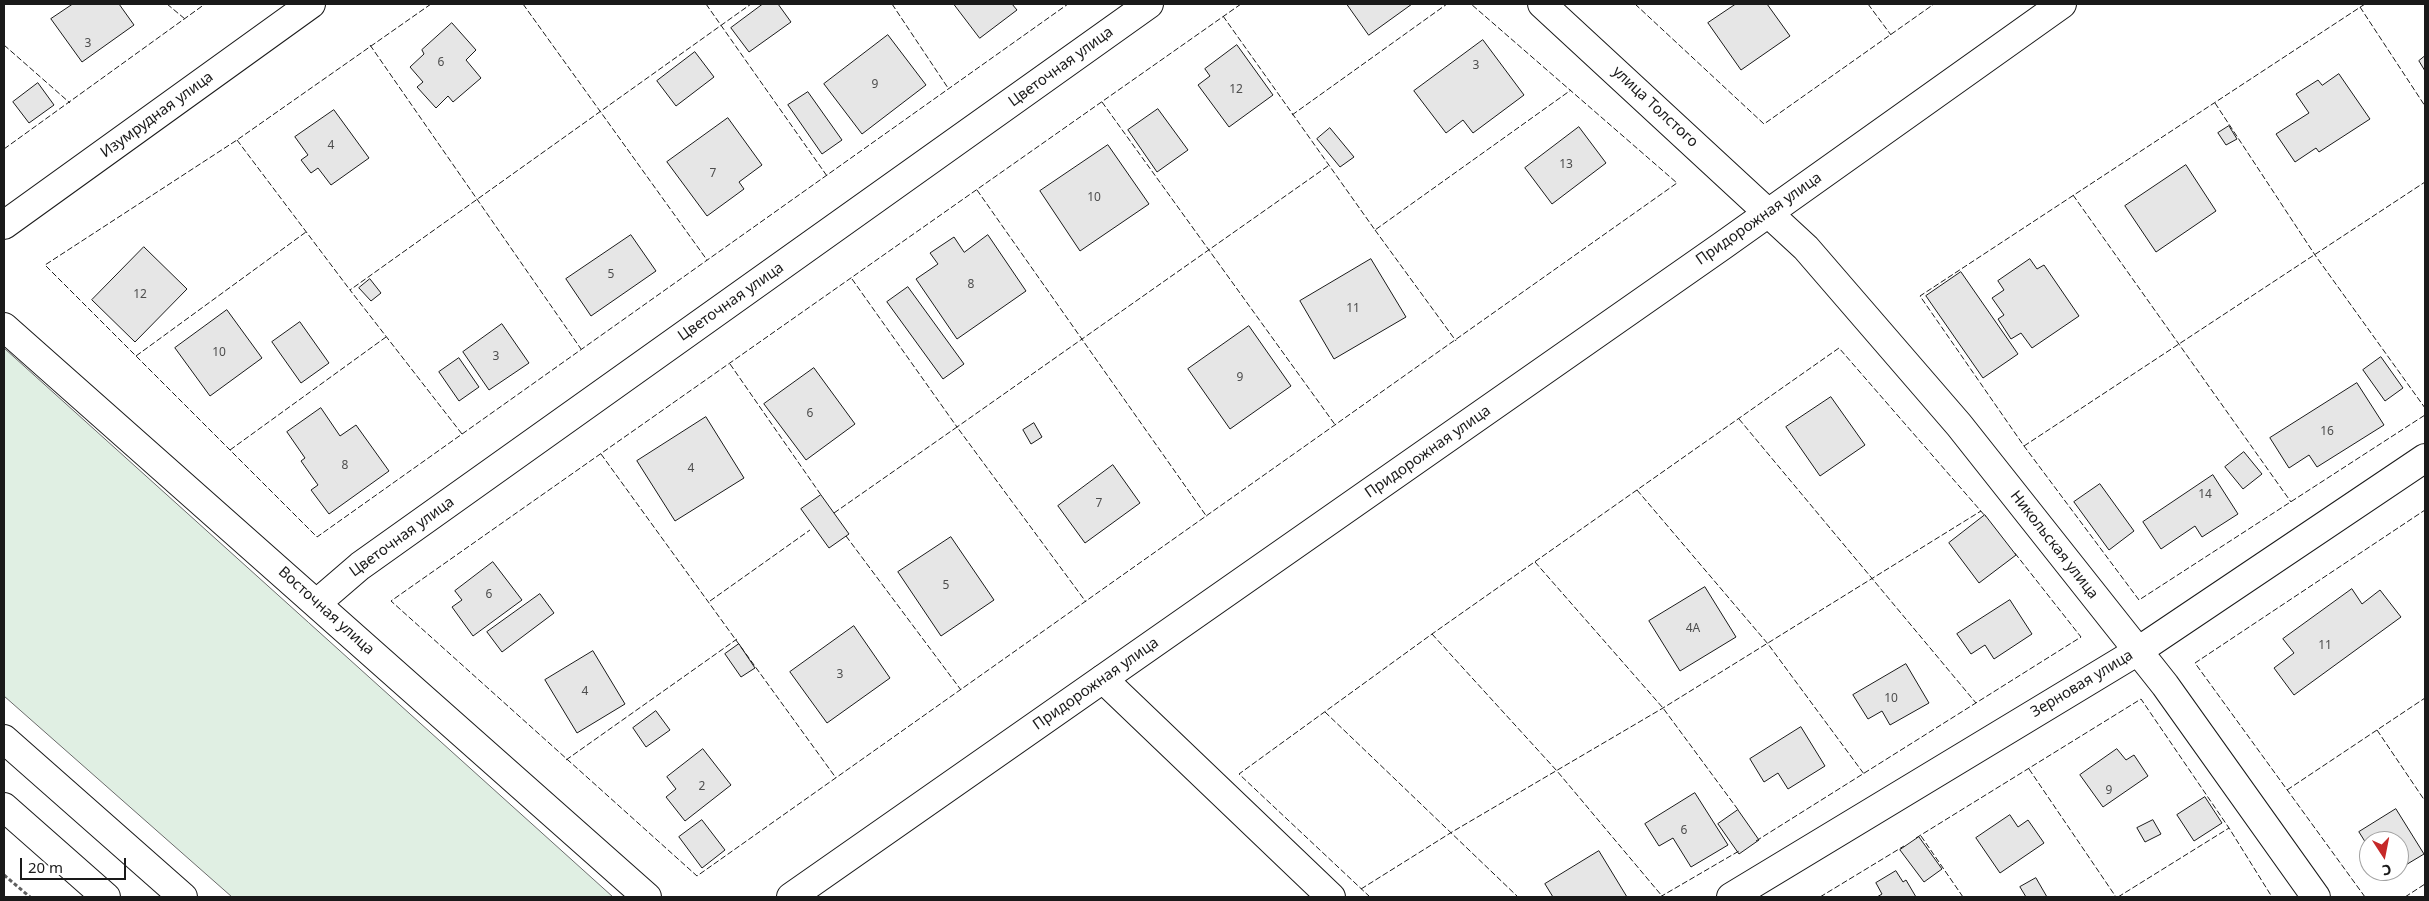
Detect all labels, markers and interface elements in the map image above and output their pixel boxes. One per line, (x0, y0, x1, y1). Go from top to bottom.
street label: Цветочная улица (1005, 23, 1117, 111)
house number: 3 (85, 37, 91, 51)
house number: 6 (438, 56, 444, 70)
house number: 3 (1473, 59, 1479, 73)
street label: улица Толстого (1609, 63, 1701, 151)
street label: Изумрудная улица (97, 68, 217, 162)
house number: 9 (872, 78, 878, 92)
house number: 12 (1229, 83, 1243, 97)
house number: 4 (328, 139, 334, 153)
house number: 13 (1559, 158, 1573, 172)
house number: 7 (710, 167, 716, 181)
street label: Придорожная улица (1693, 169, 1825, 269)
house number: 10 (1087, 191, 1101, 205)
street label: Цветочная улица (675, 259, 787, 345)
house number: 5 (608, 268, 614, 282)
house number: 8 (968, 278, 974, 292)
house number: 12 (133, 288, 147, 302)
house number: 11 (1346, 302, 1360, 316)
house number: 10 (212, 346, 226, 360)
house number: 3 (493, 350, 499, 364)
house number: 9 (1237, 371, 1243, 385)
street label: Придорожная улица (1362, 402, 1494, 502)
house number: 6 (807, 407, 813, 421)
house number: 16 (2320, 425, 2334, 439)
house number: 8 (342, 459, 348, 473)
house number: 4 (688, 462, 694, 476)
street label: Никольская улица (2006, 487, 2102, 603)
house number: 14 (2198, 488, 2212, 502)
street label: Цветочная улица (346, 493, 458, 581)
house number: 7 (1096, 497, 1102, 511)
street label: Восточная улица (274, 563, 378, 659)
house number: 5 (943, 579, 949, 593)
house number: 6 (486, 588, 492, 602)
house number: 4А (1686, 622, 1700, 636)
street label: Придорожная улица (1030, 634, 1162, 734)
house number: 11 (2318, 639, 2332, 653)
street label: Зерновая улица (2028, 646, 2136, 722)
house number: 3 (837, 668, 843, 682)
house number: 4 (582, 685, 588, 699)
house number: 10 (1884, 692, 1898, 706)
house number: 2 (699, 780, 705, 794)
house number: 9 (2106, 784, 2112, 798)
house number: 6 (1681, 824, 1687, 838)
north arrow (2359, 831, 2409, 881)
scale bar (22, 848, 129, 880)
text: 20 m (28, 857, 63, 877)
text: С (2381, 860, 2393, 880)

